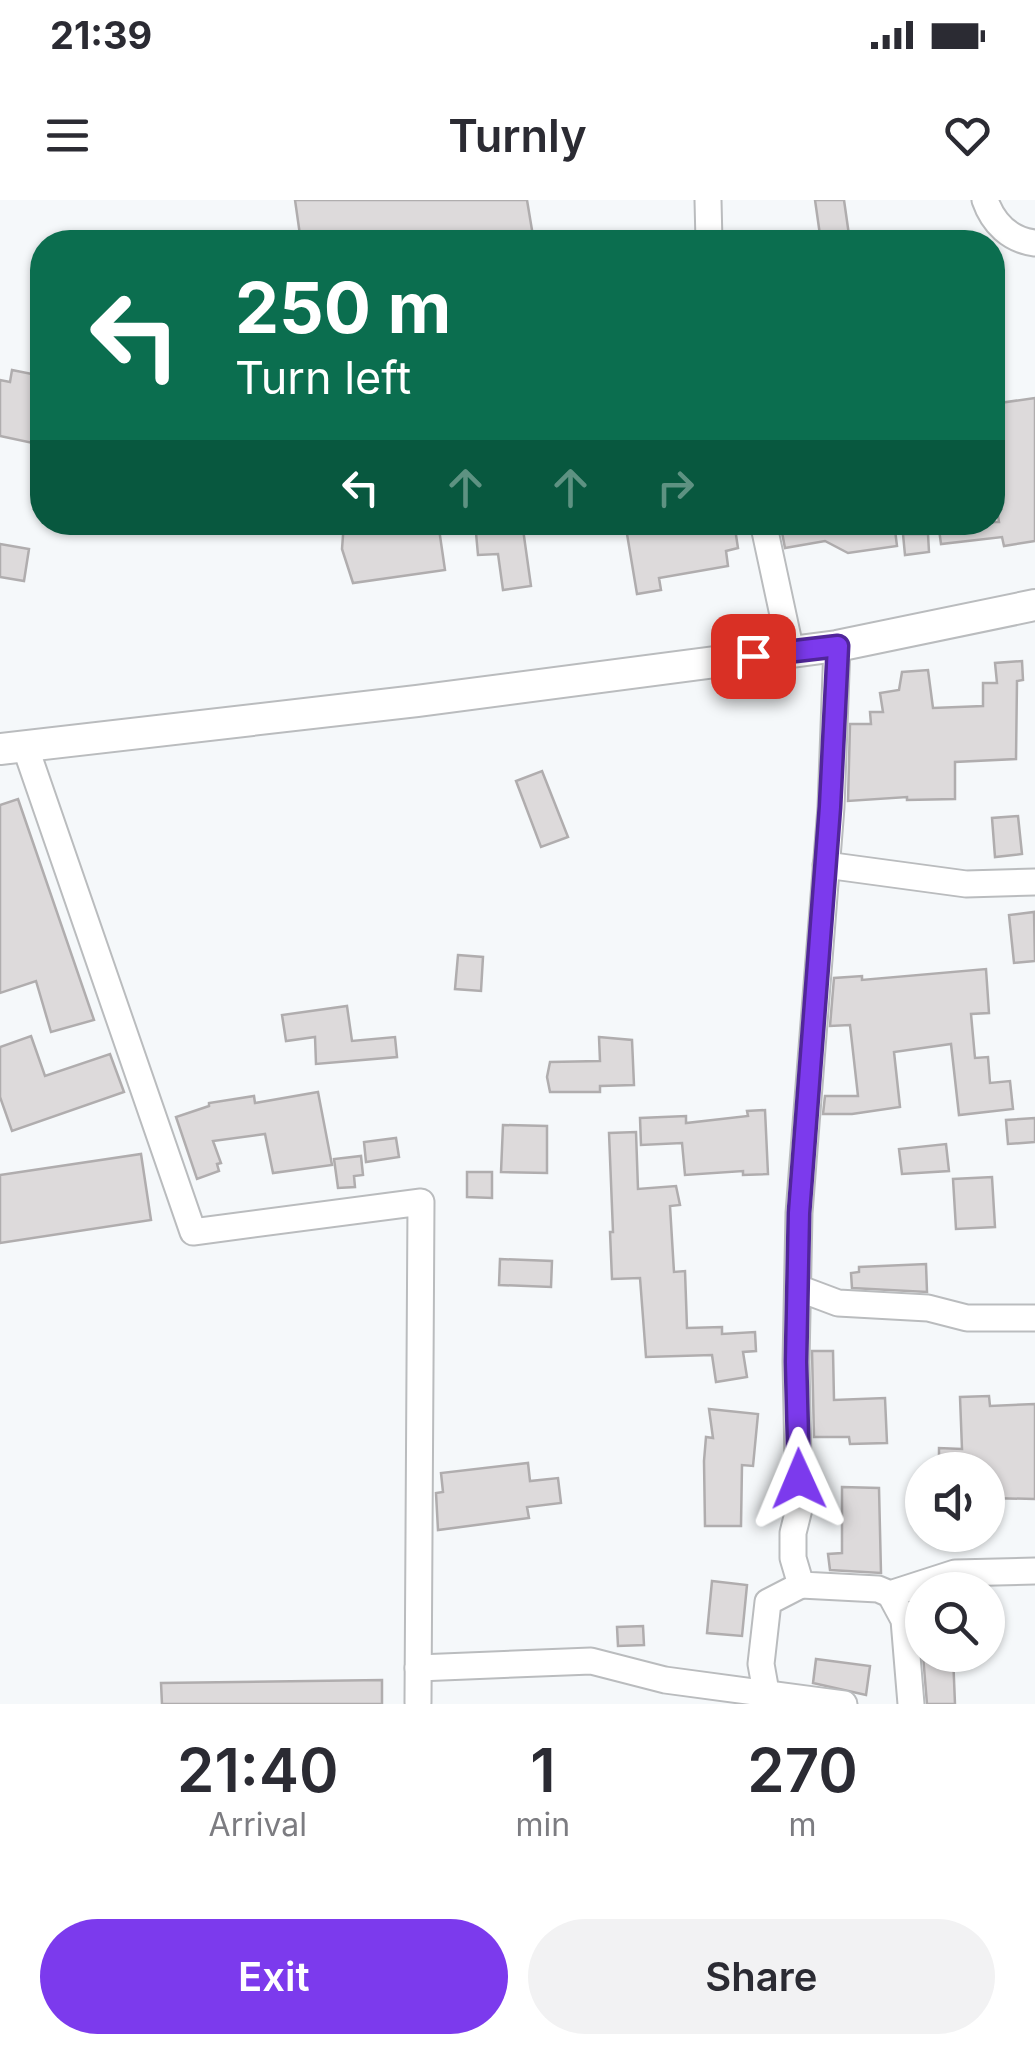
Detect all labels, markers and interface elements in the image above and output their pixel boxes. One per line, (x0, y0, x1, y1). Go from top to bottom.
text: 21:39 (50, 12, 152, 58)
icon: menu (40, 108, 95, 163)
text: Turnly (448, 108, 587, 163)
icon: heart (940, 108, 995, 163)
text: 250 m (235, 265, 452, 350)
icon: left (70, 270, 200, 400)
text: Turn left (235, 350, 411, 405)
icon: left (333, 460, 388, 515)
icon: ahead (438, 460, 493, 515)
icon: ahead (543, 460, 598, 515)
icon: right (648, 460, 703, 515)
pin (711, 614, 796, 699)
icon: arrive (726, 629, 781, 684)
position arrow (747, 1427, 851, 1531)
map controls (905, 1452, 1005, 1672)
button: sound (905, 1452, 1005, 1552)
button: search (905, 1572, 1005, 1672)
text: 21:40 (177, 1734, 339, 1806)
text: 1 (530, 1734, 556, 1806)
text: 270 (747, 1734, 858, 1806)
text: Arrival (209, 1805, 307, 1844)
text: min (516, 1805, 570, 1844)
text: m (789, 1805, 817, 1844)
button: Exit (40, 1919, 508, 2034)
button: Share (528, 1919, 995, 2034)

